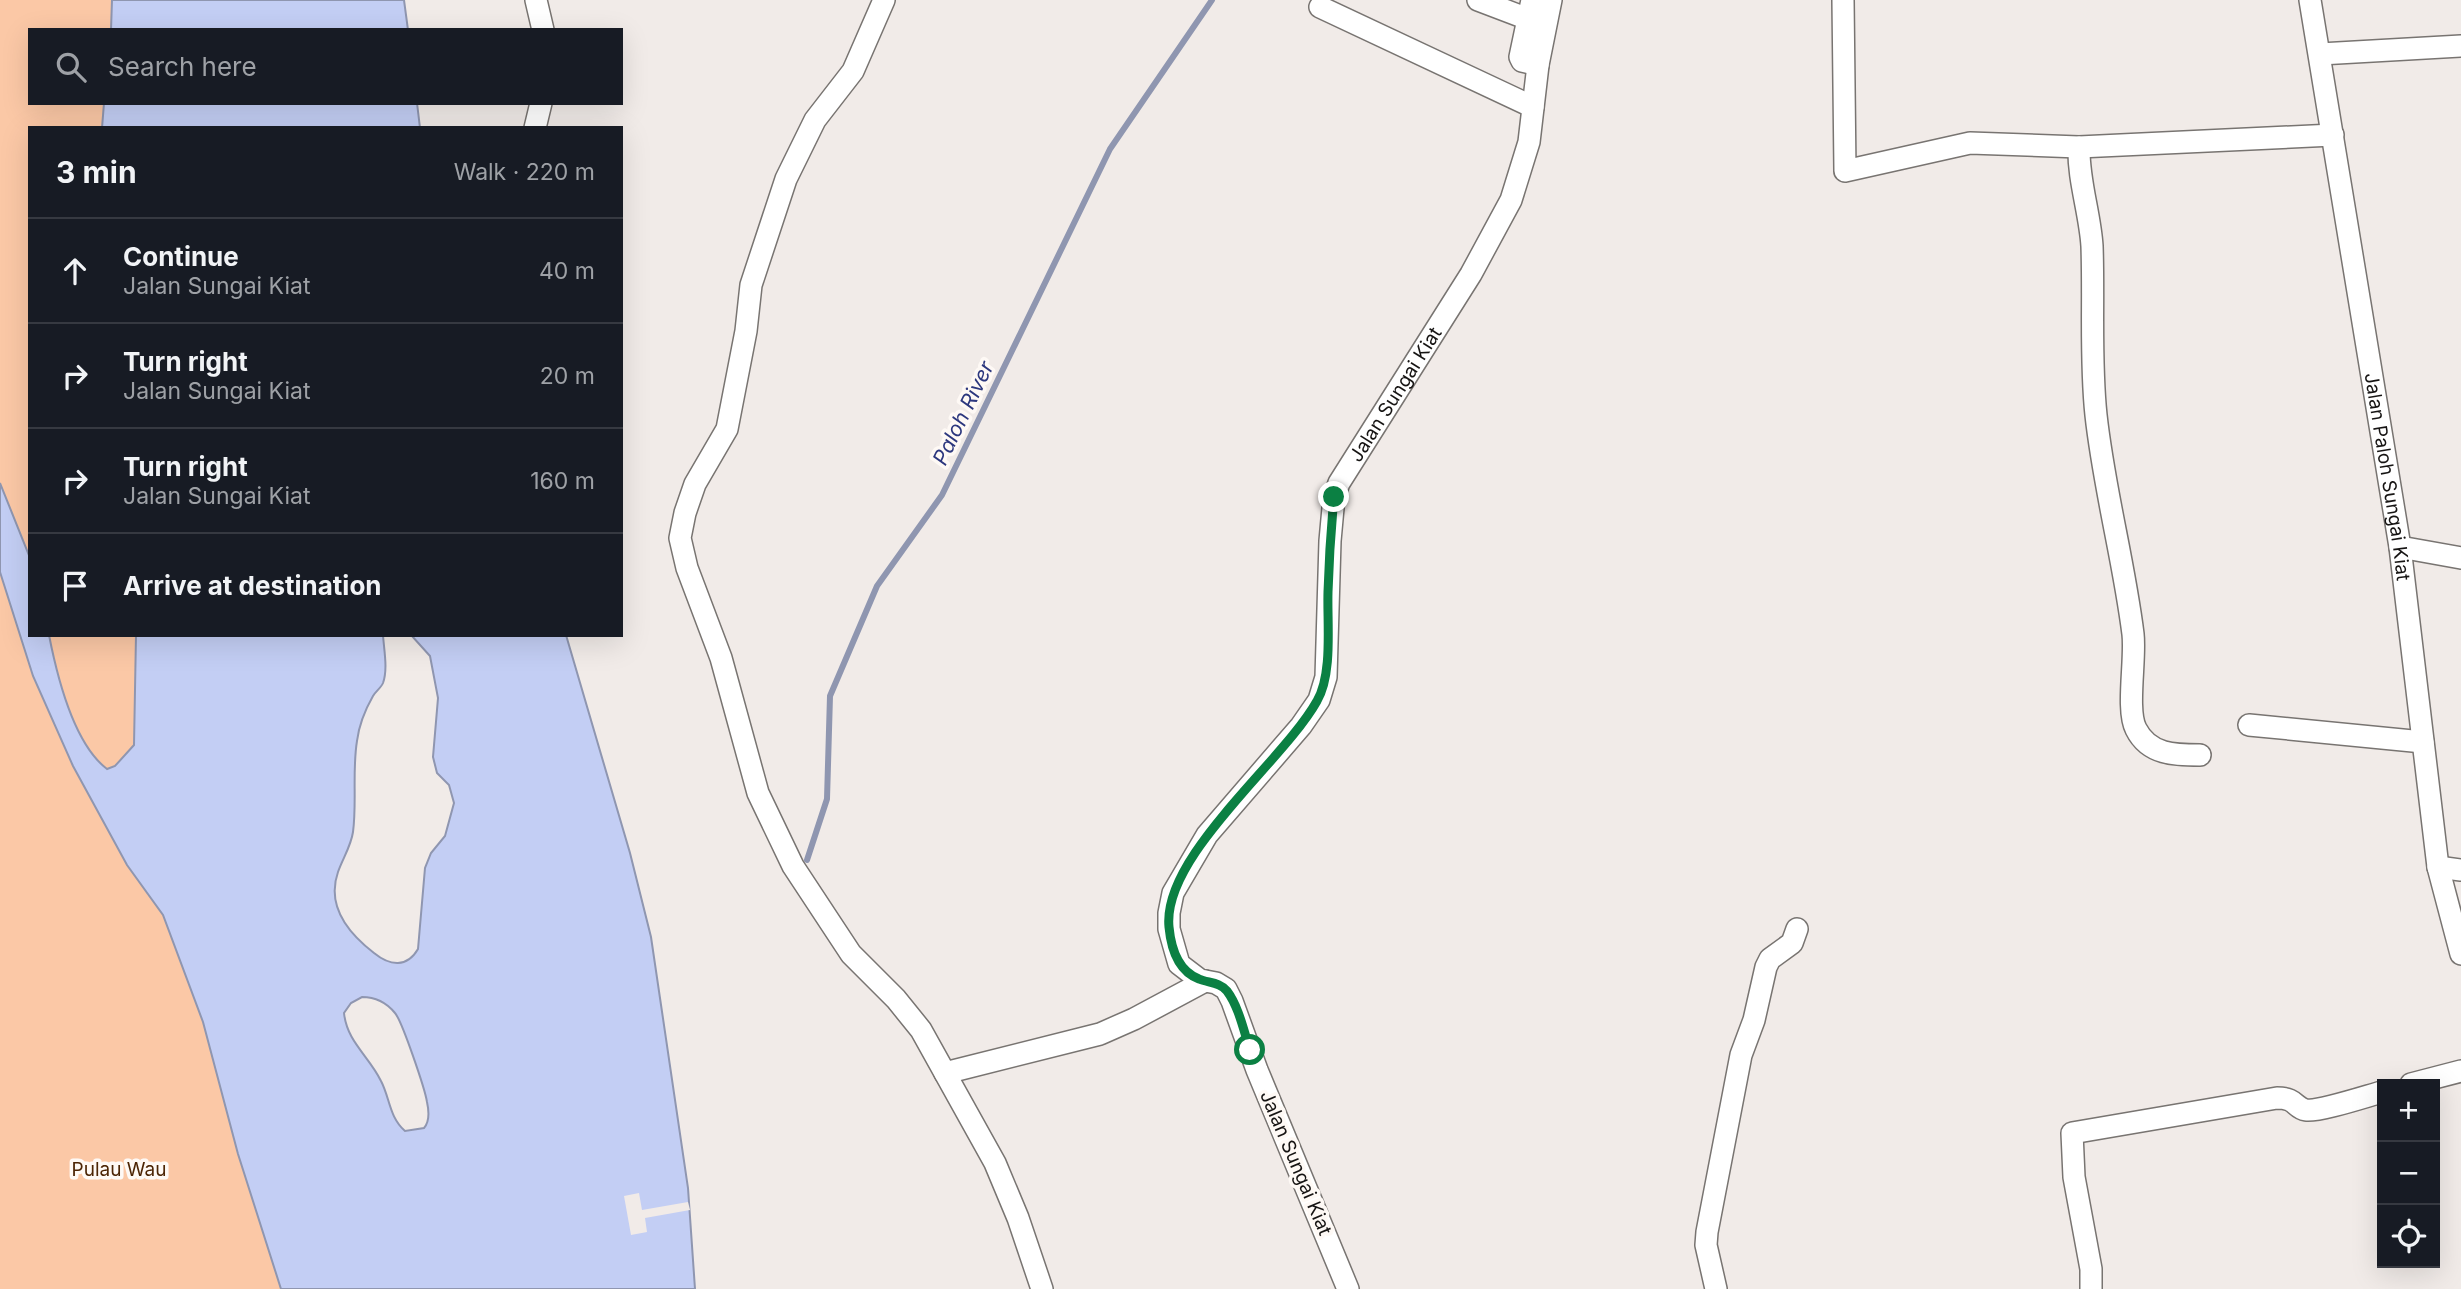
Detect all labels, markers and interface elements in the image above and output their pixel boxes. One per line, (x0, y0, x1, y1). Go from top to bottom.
search box (28, 28, 623, 105)
icon: search (52, 48, 90, 86)
text: Search here (108, 51, 257, 82)
text: 3 min (56, 154, 137, 190)
text: Walk · 220 m (454, 158, 595, 186)
text: Continue (123, 241, 239, 272)
icon: ahead (56, 252, 94, 290)
text: 40 m (539, 257, 595, 285)
text: Jalan Sungai Kiat (123, 272, 310, 300)
street label: Jalan Sungai Kiat (1344, 323, 1446, 466)
text: Turn right (123, 346, 248, 377)
water label: Paloh River (927, 356, 999, 469)
icon: right (56, 357, 94, 395)
text: 20 m (540, 362, 595, 390)
street label: Jalan Paloh Sungai Kiat (2360, 371, 2415, 582)
text: Jalan Sungai Kiat (123, 377, 310, 405)
text: Turn right (123, 451, 248, 482)
icon: right (56, 462, 94, 500)
text: 160 m (530, 467, 595, 495)
route end (1318, 481, 1349, 512)
text: Jalan Sungai Kiat (123, 482, 310, 510)
icon: arrive (56, 567, 94, 605)
text: Arrive at destination (123, 570, 382, 601)
route start (1234, 1034, 1265, 1065)
map controls (2377, 1079, 2440, 1268)
button: + (2377, 1079, 2440, 1142)
street label: Jalan Sungai Kiat (1255, 1087, 1337, 1239)
button: − (2377, 1142, 2440, 1205)
park label: Pulau Wau (72, 1158, 166, 1181)
button: locate (2377, 1205, 2440, 1268)

